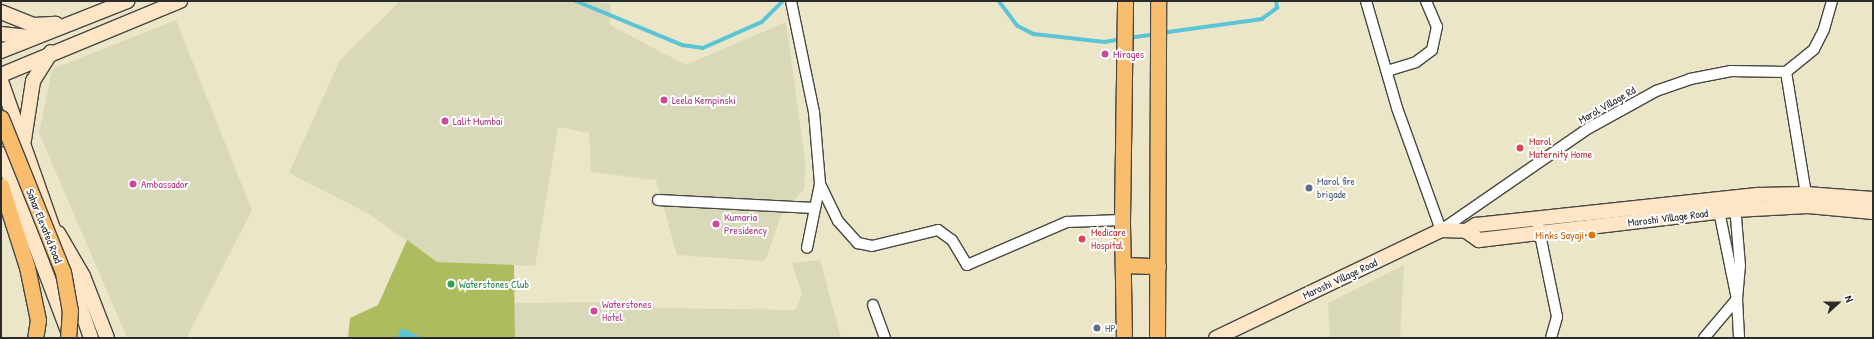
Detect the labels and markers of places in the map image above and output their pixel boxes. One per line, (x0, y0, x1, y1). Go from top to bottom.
place label: Mirages (1113, 47, 1144, 61)
marker: Mirages (1100, 49, 1110, 59)
place label: Leela Kempinski (672, 93, 736, 107)
marker: Leela Kempinski (659, 95, 669, 105)
place label: Lalit Mumbai (453, 114, 503, 128)
marker: Lalit Mumbai (440, 116, 450, 126)
place label: Marol Maternity Home (1529, 135, 1592, 161)
marker: Marol Maternity Home (1514, 142, 1526, 154)
place label: Marol fire brigade (1317, 175, 1355, 201)
place label: Ambassador (141, 177, 188, 191)
marker: Ambassador (128, 179, 138, 189)
marker: Marol fire brigade (1304, 183, 1314, 193)
place label: Kumaria Presidency (724, 211, 767, 237)
marker: Kumaria Presidency (711, 219, 721, 229)
place label: Medicare Hospital (1091, 226, 1126, 252)
place label: Minks Sayaji (1535, 228, 1584, 242)
marker: Minks Sayaji (1587, 230, 1597, 240)
marker: Medicare Hospital (1076, 233, 1088, 245)
place label: Waterstones Club (459, 277, 529, 291)
marker: Waterstones Club (446, 279, 456, 289)
place label: Waterstones Hotel (602, 298, 652, 324)
marker: Waterstones Hotel (589, 306, 599, 316)
place label: HP (1105, 321, 1115, 335)
marker: HP (1092, 323, 1102, 333)

